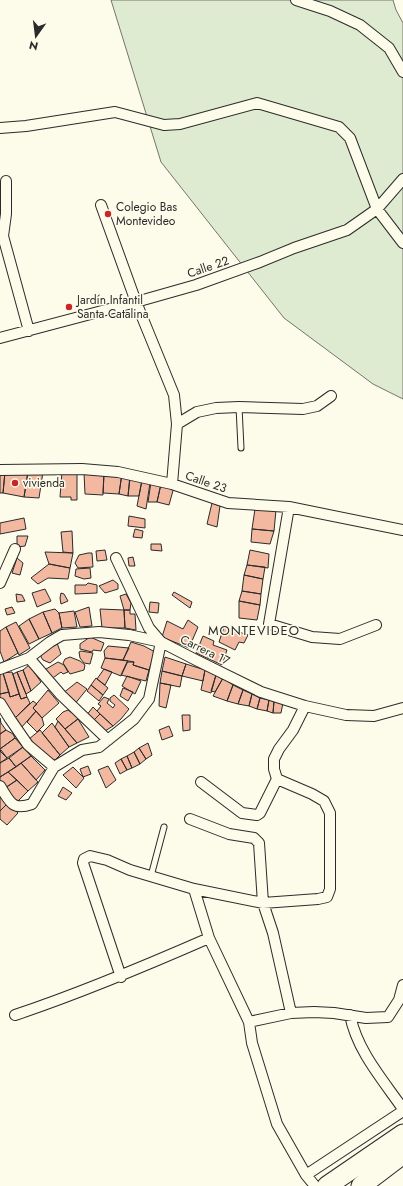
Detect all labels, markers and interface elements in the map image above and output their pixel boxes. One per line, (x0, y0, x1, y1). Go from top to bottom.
north arrow (16, 16, 56, 56)
text: N (27, 37, 40, 55)
place label: Colegio Bas Montevideo (116, 198, 177, 230)
marker: Colegio Bas Montevideo (103, 209, 113, 219)
street label: Calle 22 (185, 251, 231, 283)
place label: Jardín Infantil Santa Catalina (75, 291, 149, 323)
marker: Jardín Infantil Santa Catalina (64, 302, 74, 312)
street label: Calle 23 (183, 467, 230, 498)
place label: vivienda (23, 474, 65, 492)
marker: vivienda (10, 478, 20, 488)
district label: MONTEVIDEO (208, 621, 300, 640)
street label: Carrera 17 (177, 630, 234, 670)

